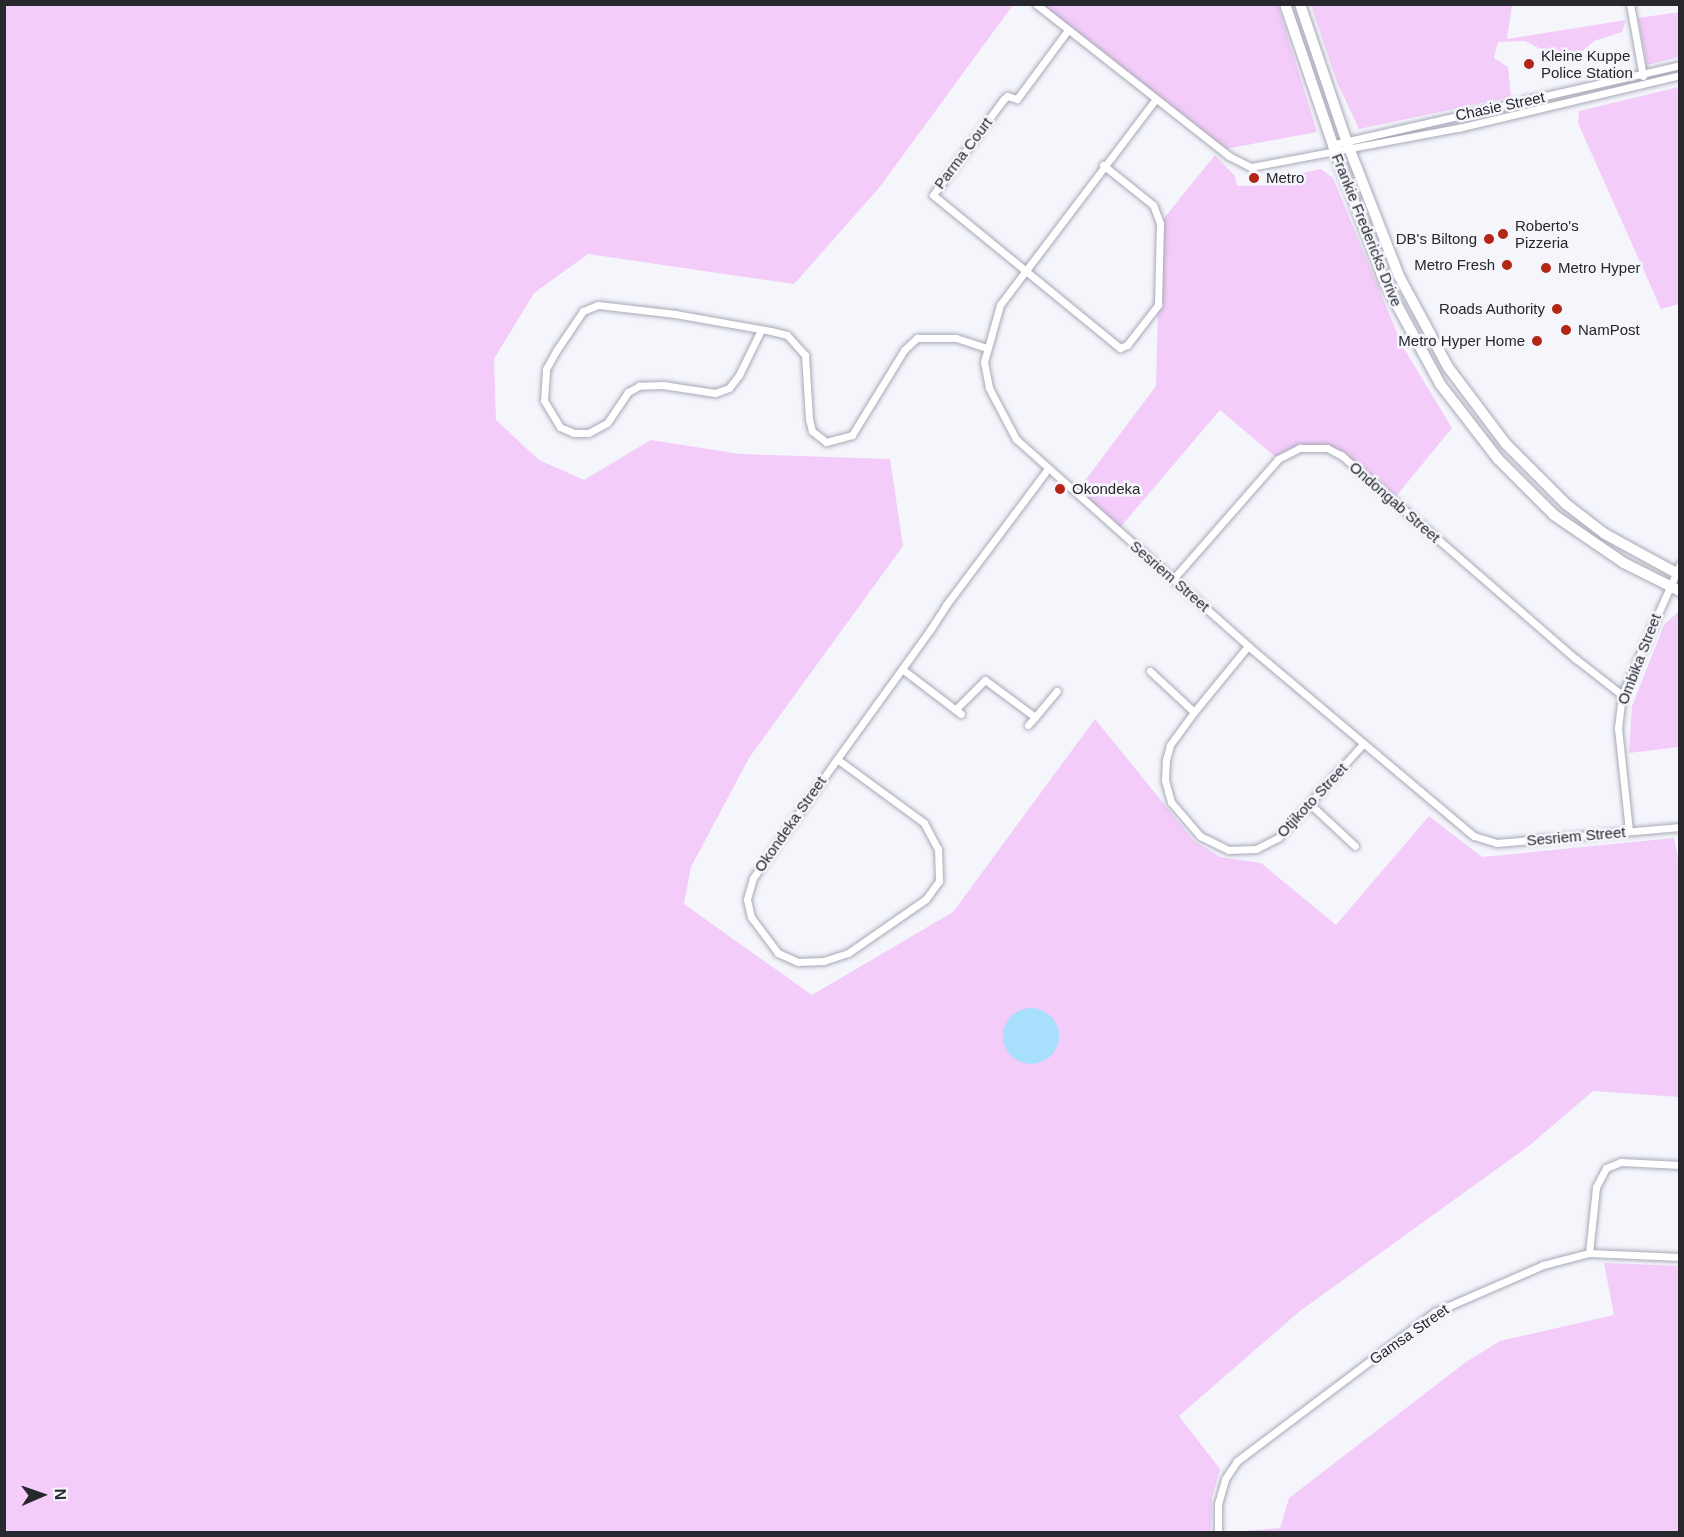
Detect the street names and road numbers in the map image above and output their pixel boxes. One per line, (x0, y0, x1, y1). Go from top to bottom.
street label: Chasie Street (1454, 88, 1546, 124)
street label: Parma Court (930, 114, 996, 192)
street label: Frankie Fredericks Drive (1328, 151, 1406, 309)
street label: Ondongab Street (1346, 458, 1444, 546)
street label: Sesriem Street (1127, 537, 1213, 615)
street label: Ombika Street (1613, 611, 1665, 707)
street label: Otjikoto Street (1273, 759, 1351, 841)
street label: Okondeka Street (750, 773, 830, 875)
street label: Sesriem Street (1526, 823, 1626, 849)
street label: Gamsa Street (1366, 1300, 1452, 1368)

